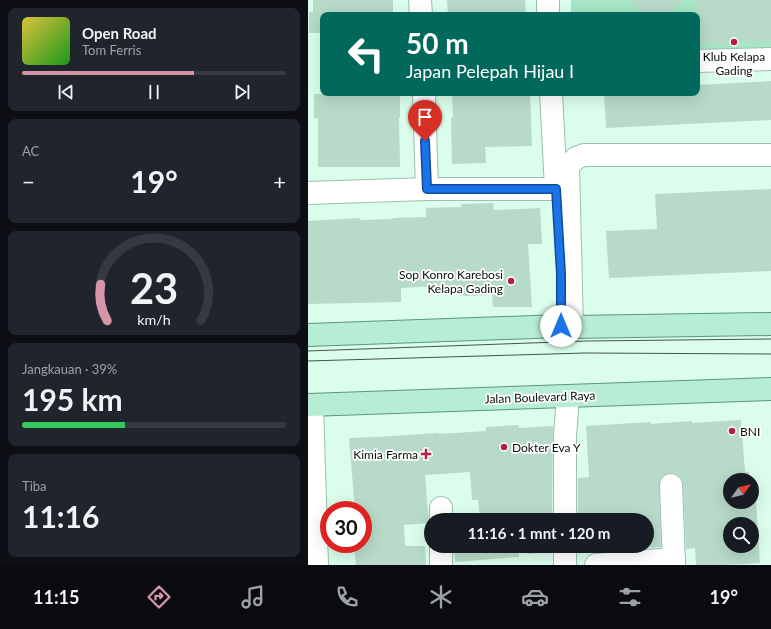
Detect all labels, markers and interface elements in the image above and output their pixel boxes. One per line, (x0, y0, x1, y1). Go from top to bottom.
text: Open Road (82, 24, 157, 42)
text: 50 m (406, 26, 469, 60)
icon: left (340, 28, 392, 80)
marker: Klub Kelapa Gading (729, 37, 739, 47)
text: Tom Ferris (82, 42, 141, 58)
place label: Klub Kelapa Gading (703, 49, 765, 78)
text: Japan Pelepah Hijau I (406, 60, 574, 82)
icon: previous (55, 81, 77, 103)
icon: pause (143, 81, 165, 103)
icon: next (231, 81, 253, 103)
pin (408, 100, 442, 141)
icon: arrive (414, 106, 436, 128)
text: AC (22, 143, 39, 159)
text: 19° (130, 163, 178, 199)
text: − (22, 168, 35, 195)
text: + (273, 168, 286, 195)
text: 23 (130, 262, 178, 312)
place label: Sop Konro Karebosi Kelapa Gading (399, 267, 503, 296)
marker: Sop Konro Karebosi Kelapa Gading (506, 276, 516, 286)
position arrow (540, 305, 582, 347)
text: km/h (137, 310, 171, 327)
text: Jangkauan · 39% (22, 361, 117, 377)
text: 195 km (22, 381, 123, 417)
street label: Jalan Boulevard Raya (484, 388, 596, 406)
place label: BNI (740, 424, 760, 439)
marker: BNI (727, 426, 737, 436)
place label: Dokter Eva Y (512, 440, 581, 455)
marker: Dokter Eva Y (499, 442, 509, 452)
place label: Kimia Farma (353, 447, 418, 462)
marker: Kimia Farma (421, 449, 431, 459)
north arrow (723, 473, 759, 509)
map controls (723, 473, 759, 553)
text: Tiba (22, 478, 47, 494)
text: 11:16 (22, 498, 99, 534)
speed limit sign: 30 (320, 501, 372, 553)
button: search (723, 517, 759, 553)
text: 11:16 · 1 mnt · 120 m (468, 524, 610, 542)
icon: directions (145, 583, 173, 611)
icon: music (239, 583, 267, 611)
icon: phone (333, 583, 361, 611)
icon: climate (427, 583, 455, 611)
icon: car (521, 583, 549, 611)
icon: filters (616, 583, 644, 611)
text: 11:15 (33, 586, 79, 608)
text: 19° (710, 586, 738, 608)

